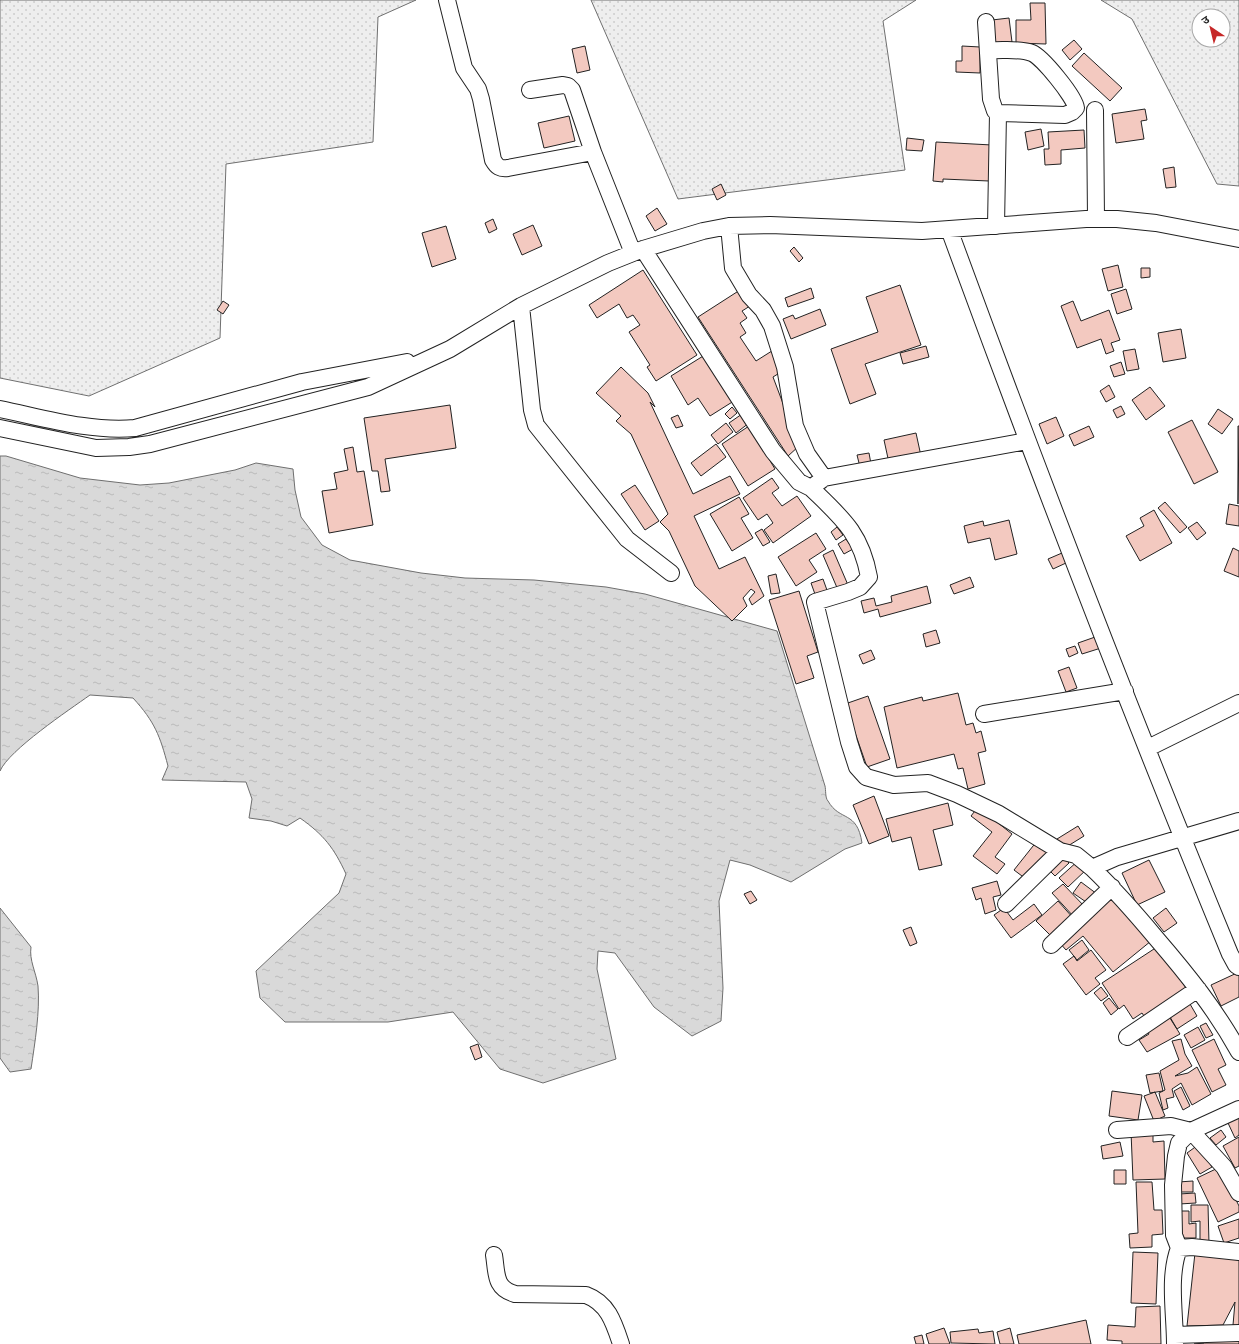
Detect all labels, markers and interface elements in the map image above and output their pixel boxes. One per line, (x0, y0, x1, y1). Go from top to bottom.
north arrow (1191, 8, 1231, 48)
text: उ (1199, 12, 1212, 27)

